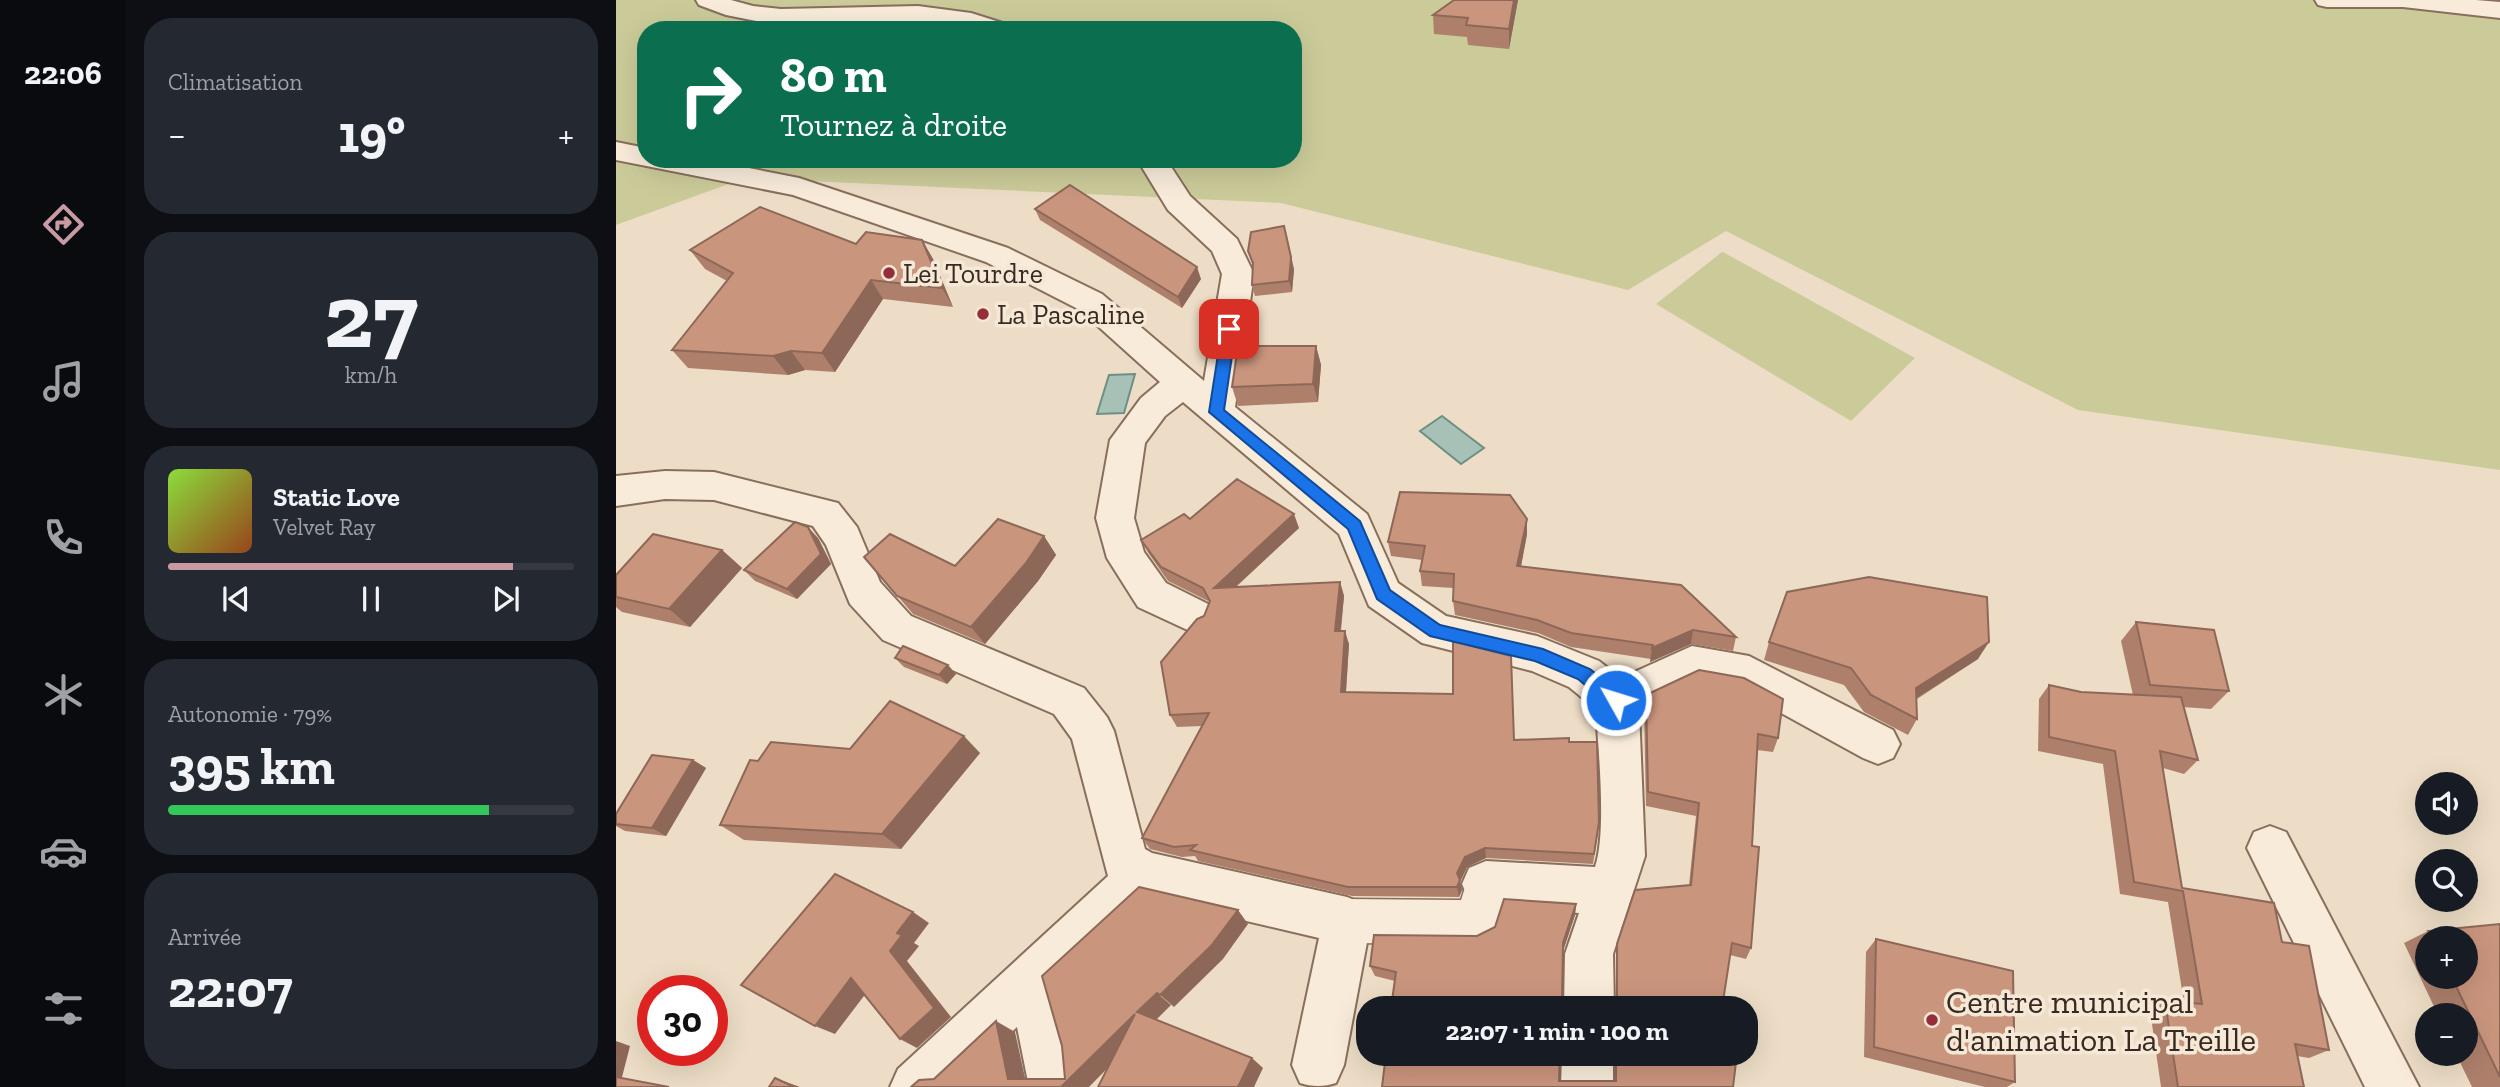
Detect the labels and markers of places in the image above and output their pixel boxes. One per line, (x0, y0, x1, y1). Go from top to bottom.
place label: Lei Tourdre (903, 257, 1043, 290)
marker: Lei Tourdre (881, 265, 897, 281)
place label: La Pascaline (997, 298, 1145, 331)
pin (1199, 299, 1259, 359)
marker: La Pascaline (975, 306, 991, 322)
place label: Centre municipal d'animation La Treille (1946, 982, 2256, 1059)
marker: Centre municipal d'animation La Treille (1924, 1012, 1940, 1028)

